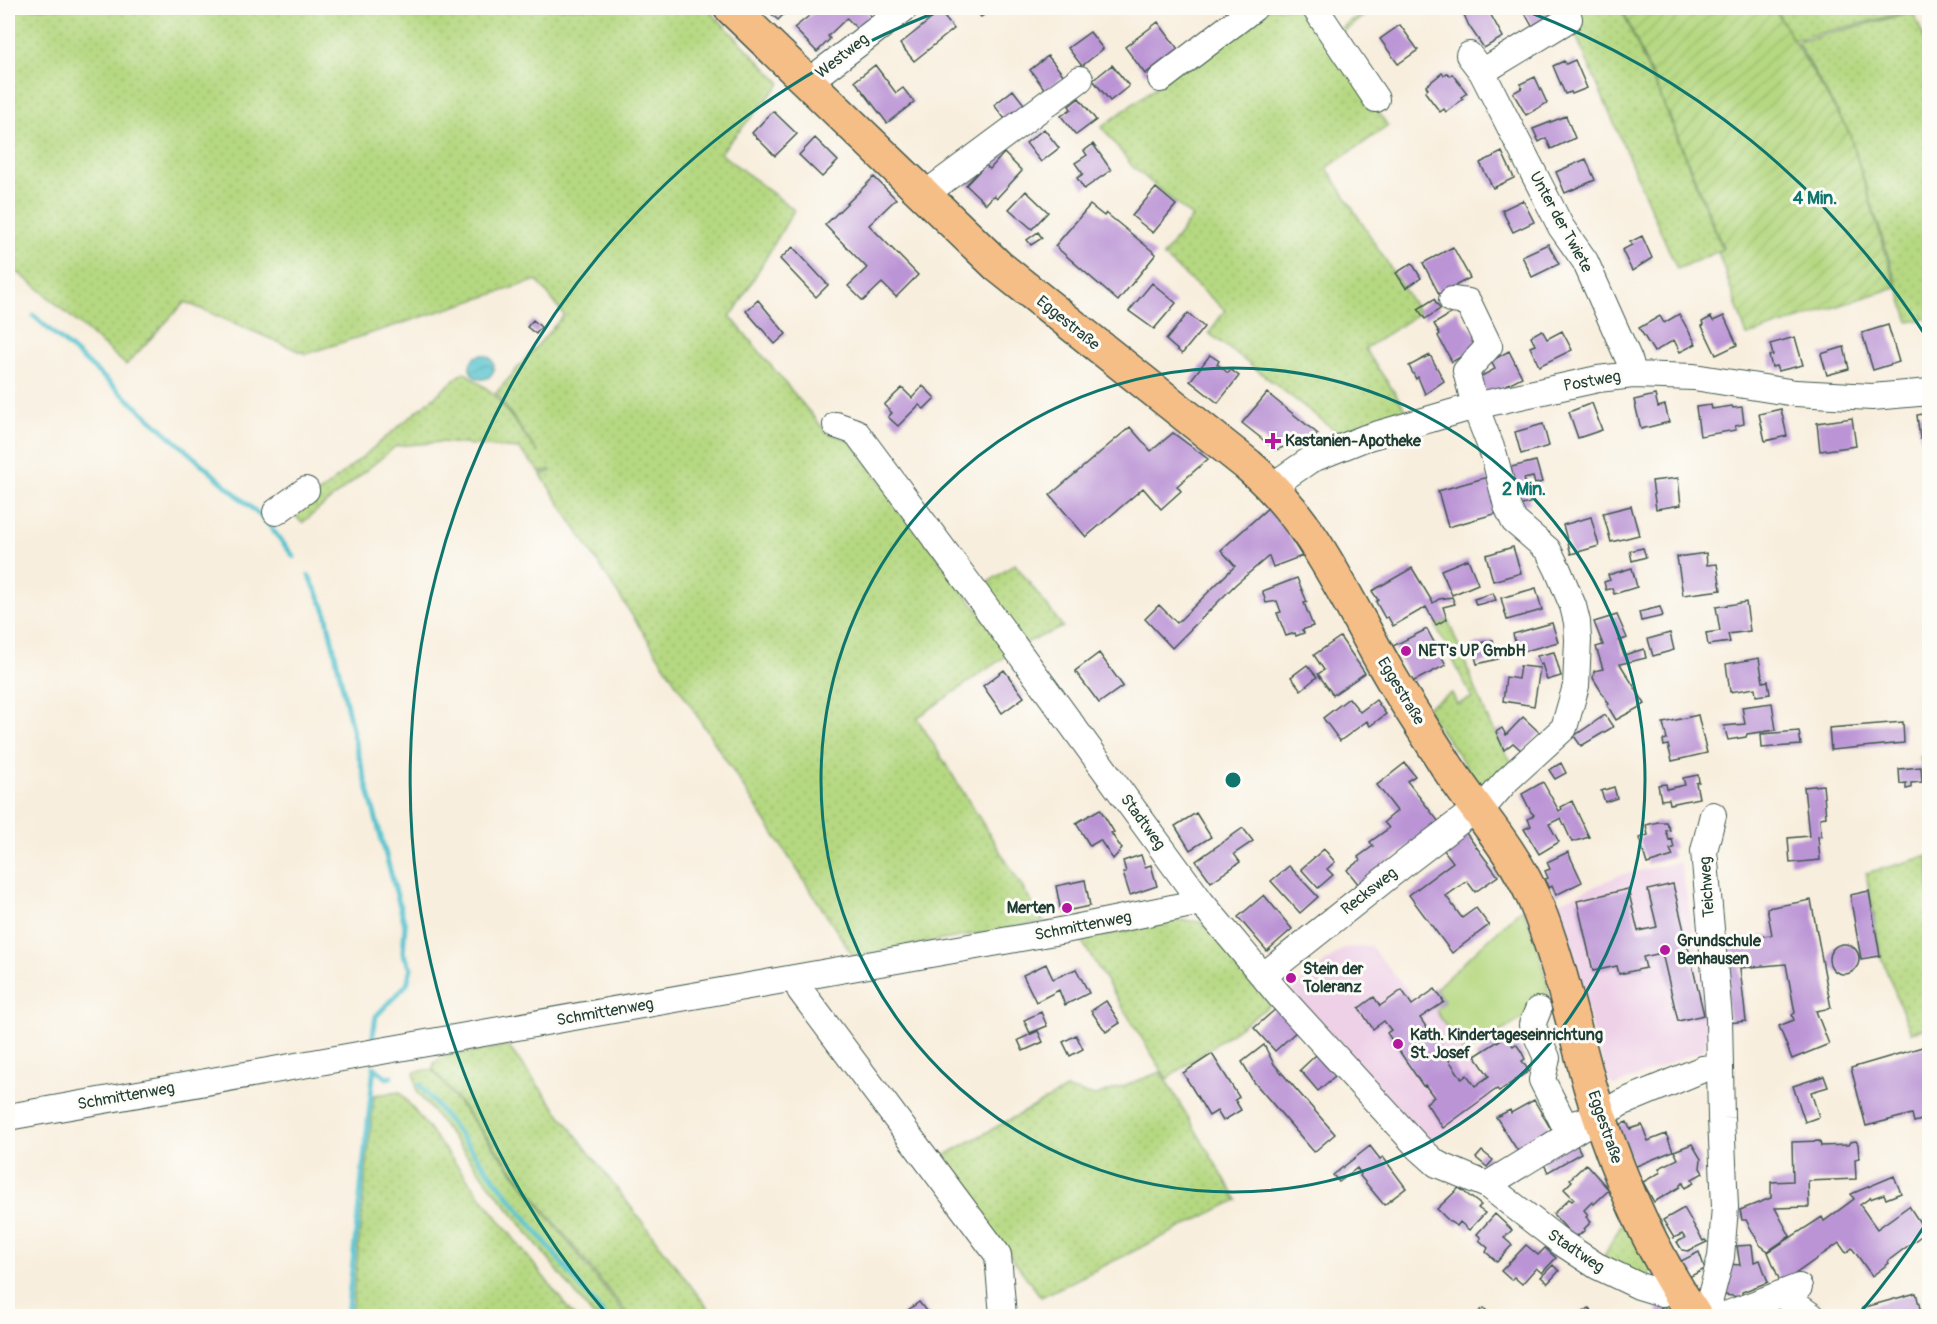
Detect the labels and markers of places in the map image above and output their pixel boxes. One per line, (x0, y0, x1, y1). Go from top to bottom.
place label: Kastanien-Apotheke (1285, 431, 1422, 451)
marker: Kastanien-Apotheke (1266, 434, 1280, 448)
place label: NET's UP GmbH (1418, 641, 1526, 661)
marker: NET's UP GmbH (1399, 644, 1413, 658)
centre of rings (1223, 770, 1243, 790)
place label: Merten (1007, 898, 1055, 918)
marker: Merten (1060, 901, 1074, 915)
place label: Grundschule Benhausen (1677, 931, 1762, 969)
marker: Grundschule Benhausen (1658, 943, 1672, 957)
place label: Stein der Toleranz (1302, 959, 1364, 997)
marker: Stein der Toleranz (1284, 971, 1298, 985)
place label: Kath. Kindertageseinrichtung St. Josef (1410, 1025, 1603, 1063)
marker: Kath. Kindertageseinrichtung St. Josef (1391, 1037, 1405, 1051)

